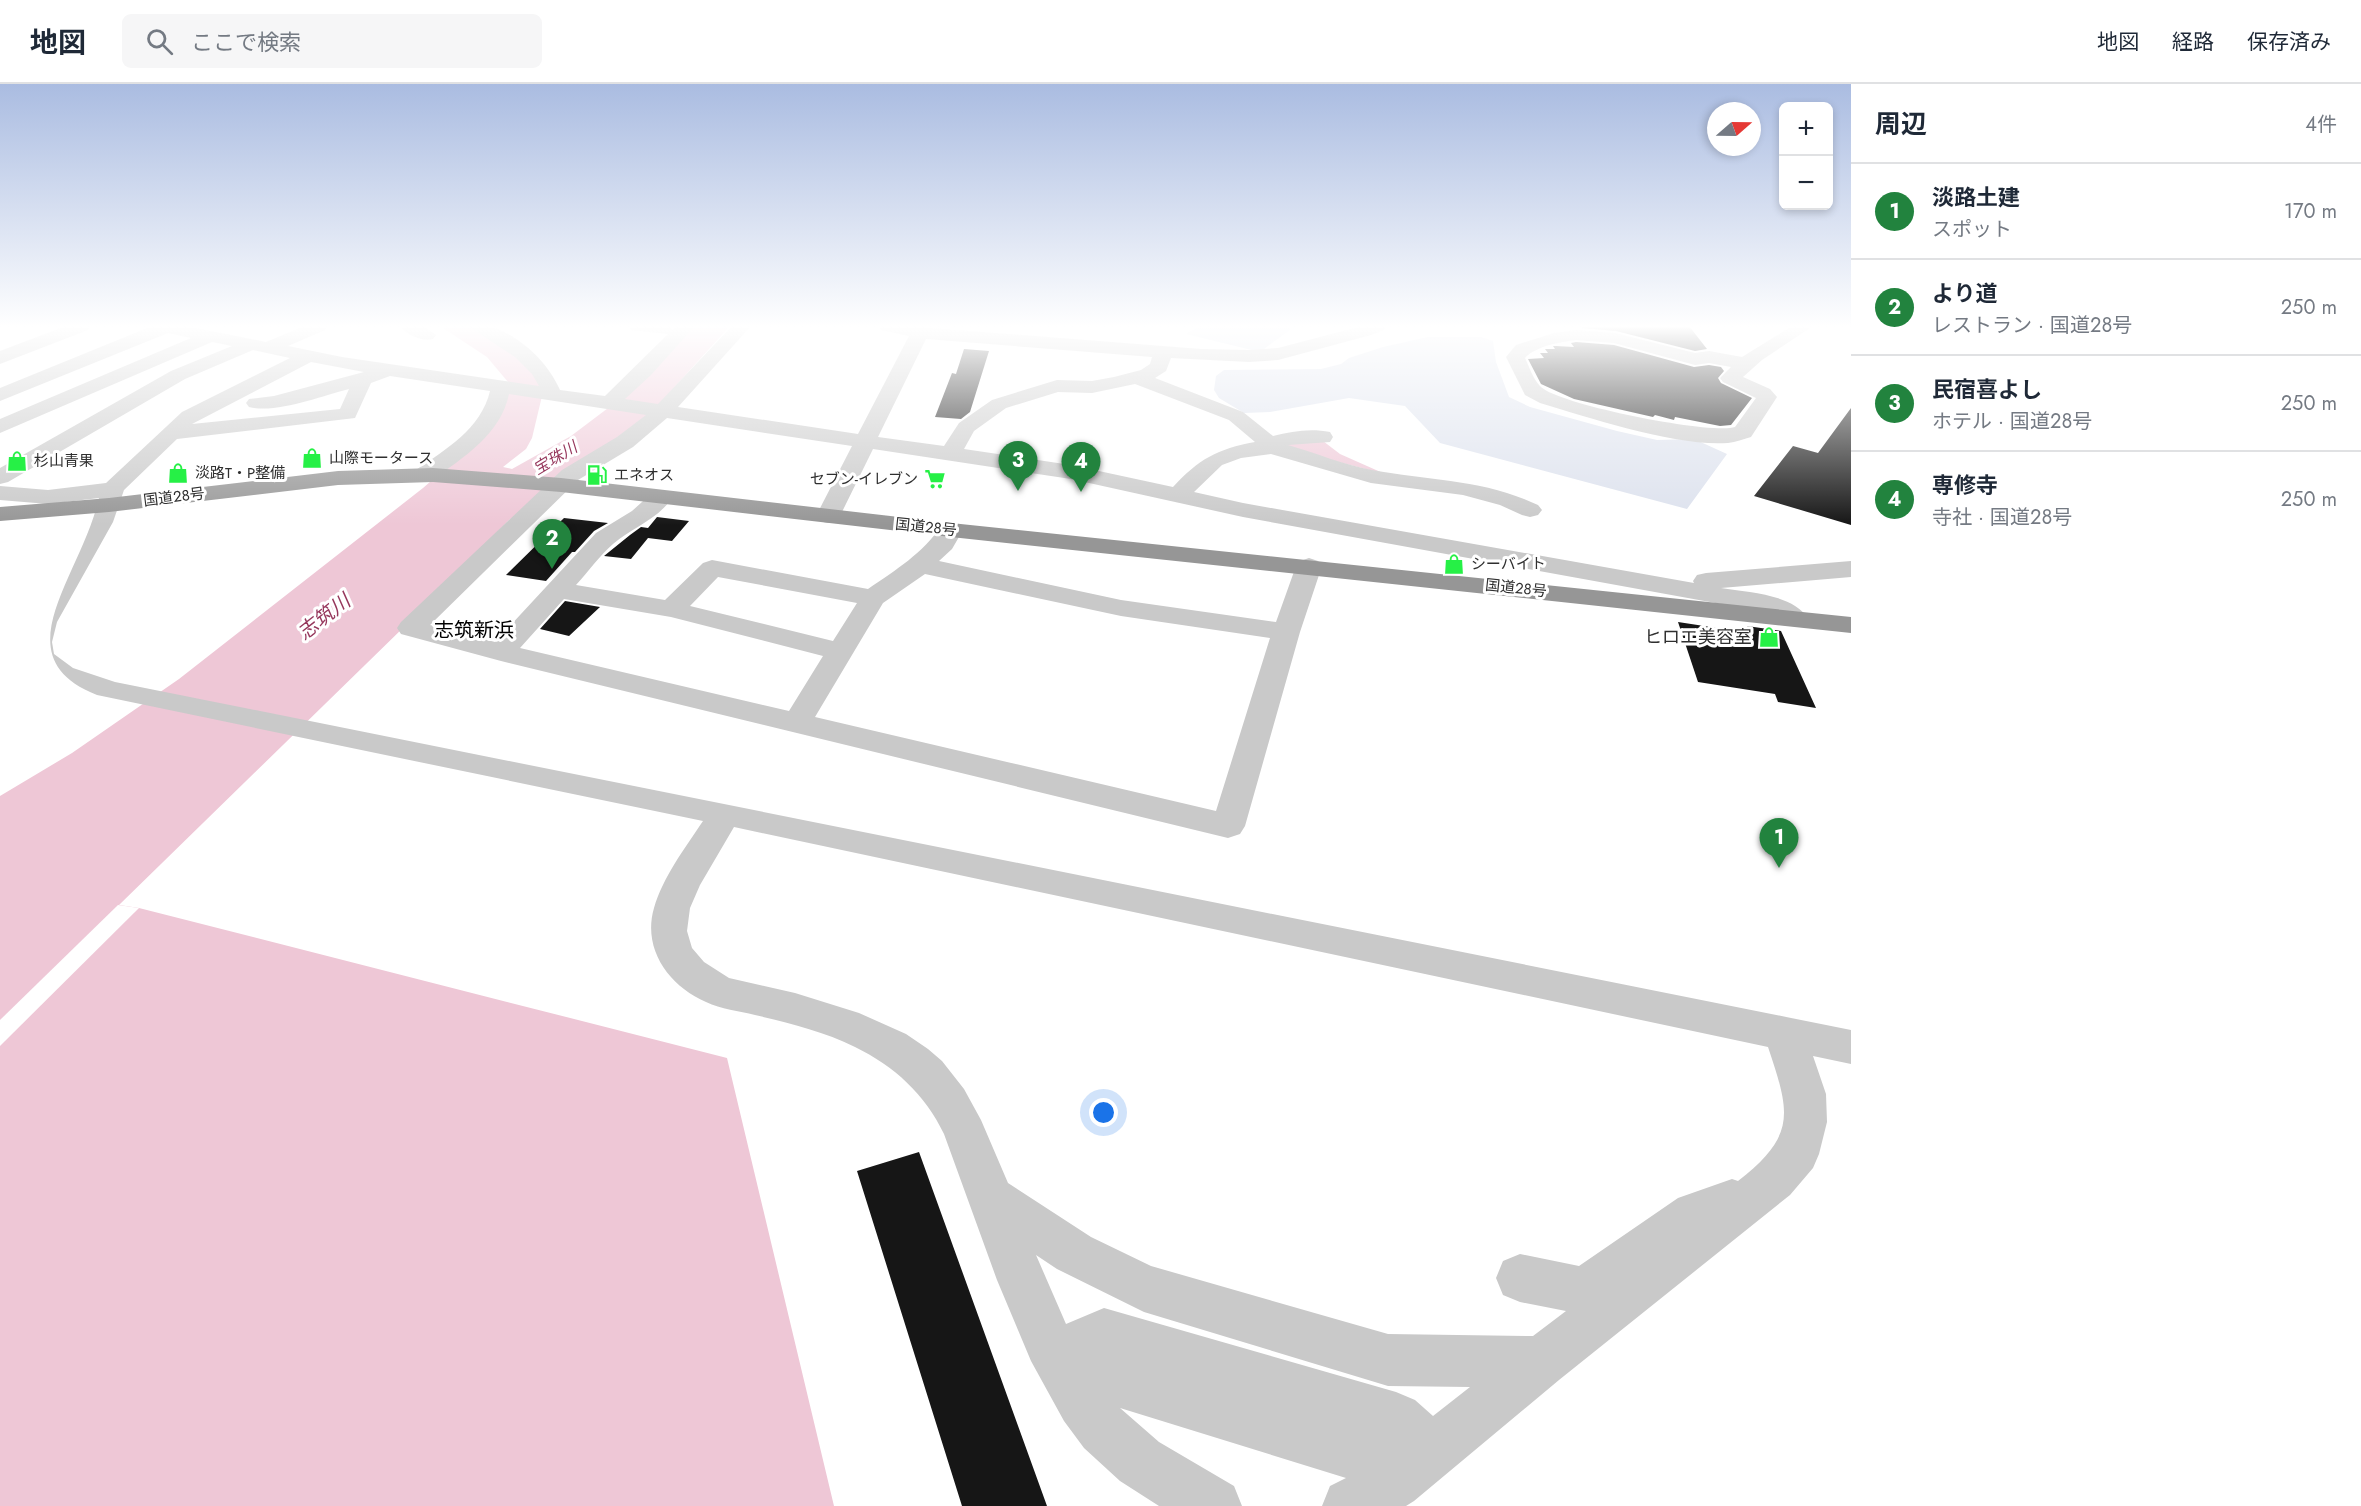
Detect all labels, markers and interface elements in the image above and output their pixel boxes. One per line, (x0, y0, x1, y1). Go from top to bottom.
search box (122, 14, 542, 68)
text: 地図 (30, 22, 86, 63)
icon: search (143, 25, 176, 58)
text: ここで検索 (191, 26, 301, 58)
text: 地図 (2097, 27, 2139, 57)
text: 経路 (2172, 27, 2214, 57)
text: 保存済み (2247, 27, 2331, 57)
north arrow (1707, 102, 1761, 156)
map controls (1779, 102, 1833, 210)
button: + (1779, 102, 1833, 156)
text: 周辺 (1875, 105, 1927, 143)
text: 4件 (2305, 110, 2337, 139)
button: − (1779, 156, 1833, 210)
text: 淡路土建 (1932, 181, 2020, 213)
text: 1 (1889, 197, 1900, 226)
text: 170 m (2284, 197, 2337, 226)
text: スポット (1932, 215, 2012, 244)
text: より道 (1932, 277, 1998, 309)
text: 2 (1888, 293, 1901, 322)
text: 250 m (2281, 293, 2337, 322)
text: レストラン · 国道28号 (1932, 311, 2132, 340)
text: 民宿喜よし (1932, 373, 2042, 405)
text: 3 (1888, 389, 1901, 418)
text: 250 m (2281, 389, 2337, 418)
text: ホテル · 国道28号 (1932, 407, 2092, 436)
water label: 宝珠川 (528, 435, 583, 480)
pin: 3 (998, 442, 1038, 491)
pin: 4 (1062, 442, 1100, 492)
shop icon: 山際モータース (300, 446, 324, 470)
place label: 山際モータース (329, 447, 433, 469)
shop icon: 杉山青果 (5, 449, 29, 473)
place label: 杉山青果 (34, 450, 94, 472)
shop icon: 淡路T・P整備 (166, 461, 190, 485)
place label: 淡路T・P整備 (195, 462, 285, 484)
fuel station icon: エネオス (585, 463, 609, 487)
place label: エネオス (614, 464, 674, 486)
supermarket icon: セブン-イレブン (923, 467, 947, 491)
place label: セブン-イレブン (810, 468, 918, 490)
text: 専修寺 (1932, 469, 1998, 501)
street label: 国道28号 (142, 482, 206, 512)
text: 4 (1888, 485, 1901, 514)
text: 250 m (2281, 485, 2337, 514)
text: 寺社 · 国道28号 (1932, 503, 2072, 532)
street label: 国道28号 (894, 513, 958, 541)
pin: 2 (532, 520, 572, 569)
shop icon: シーバイト (1442, 552, 1466, 576)
place label: シーバイト (1471, 553, 1546, 575)
street label: 国道28号 (1484, 574, 1548, 602)
water label: 志筑川 (291, 586, 358, 647)
district label: 志筑新浜 (434, 616, 514, 645)
place label: ヒロエ美容室 (1644, 624, 1752, 650)
shop icon: ヒロエ美容室 (1757, 625, 1781, 649)
pin: 1 (1760, 818, 1798, 868)
your location (1089, 1098, 1118, 1127)

